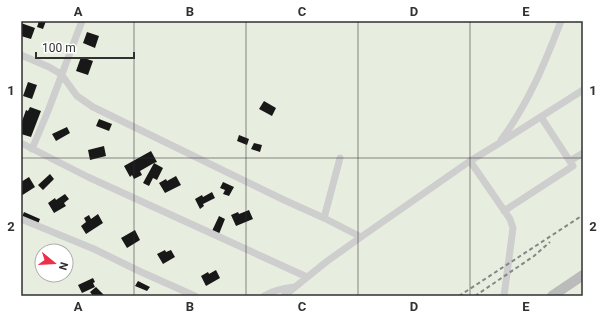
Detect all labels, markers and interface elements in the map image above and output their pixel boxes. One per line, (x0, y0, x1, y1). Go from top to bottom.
text: A (74, 4, 83, 19)
text: B (186, 4, 194, 19)
text: C (298, 4, 307, 19)
text: D (410, 4, 418, 19)
text: E (522, 4, 530, 19)
scale bar (36, 34, 134, 60)
text: 100 m (42, 41, 76, 55)
text: 1 (7, 83, 15, 98)
text: 1 (589, 83, 597, 98)
text: 2 (7, 219, 15, 234)
text: 2 (589, 219, 597, 234)
north arrow (34, 243, 74, 283)
text: N (56, 260, 70, 272)
text: A (74, 299, 83, 314)
text: B (186, 299, 194, 314)
text: C (298, 299, 307, 314)
text: D (410, 299, 418, 314)
text: E (522, 299, 530, 314)

